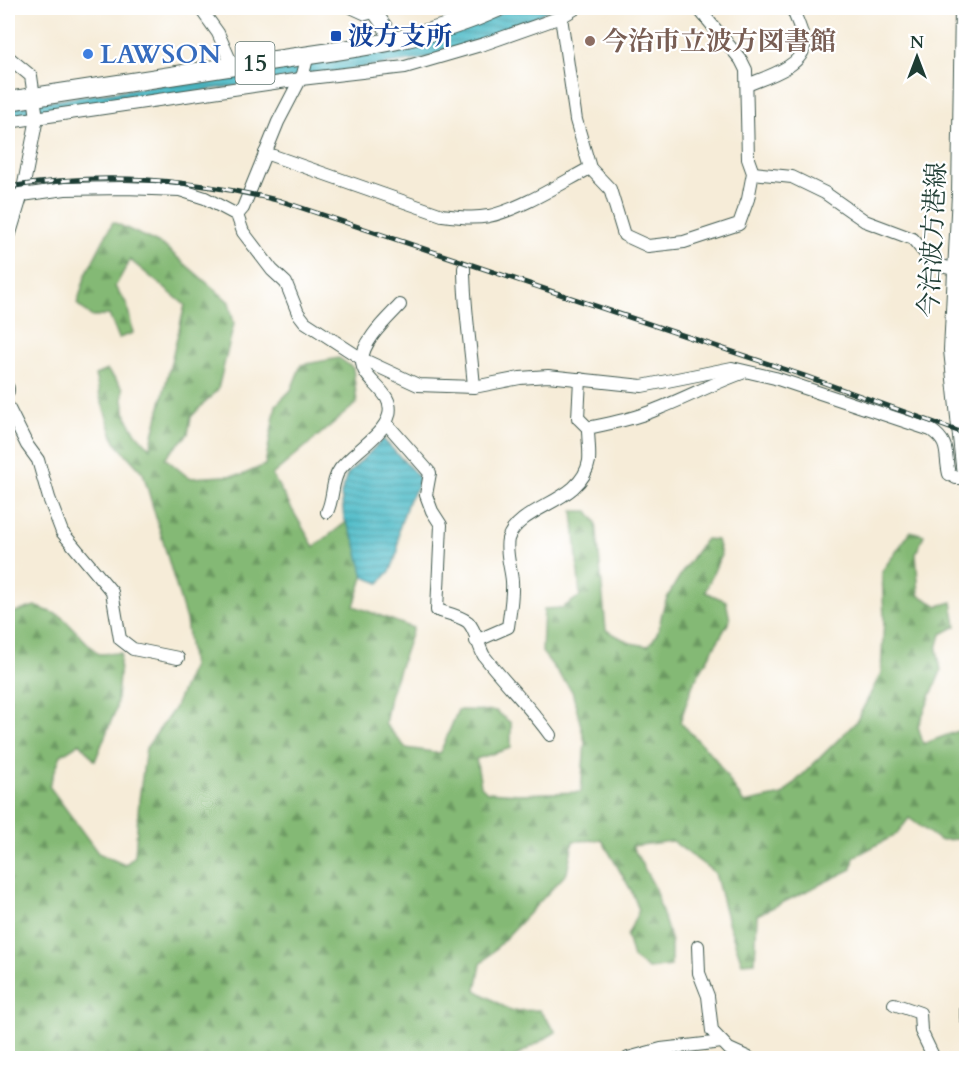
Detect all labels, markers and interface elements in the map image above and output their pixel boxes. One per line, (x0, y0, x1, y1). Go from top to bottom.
place label: 波方支所 (348, 19, 452, 54)
place label: 今治市立波方図書館 (602, 24, 836, 59)
north arrow (887, 27, 947, 87)
marker: 波方支所 (329, 29, 343, 43)
text: N (910, 32, 924, 54)
marker: 今治市立波方図書館 (583, 34, 597, 48)
place label: LAWSON (100, 37, 221, 72)
road number: 15 (236, 42, 274, 84)
marker: LAWSON (81, 47, 95, 61)
street label: 今治波方港線 (911, 161, 954, 319)

